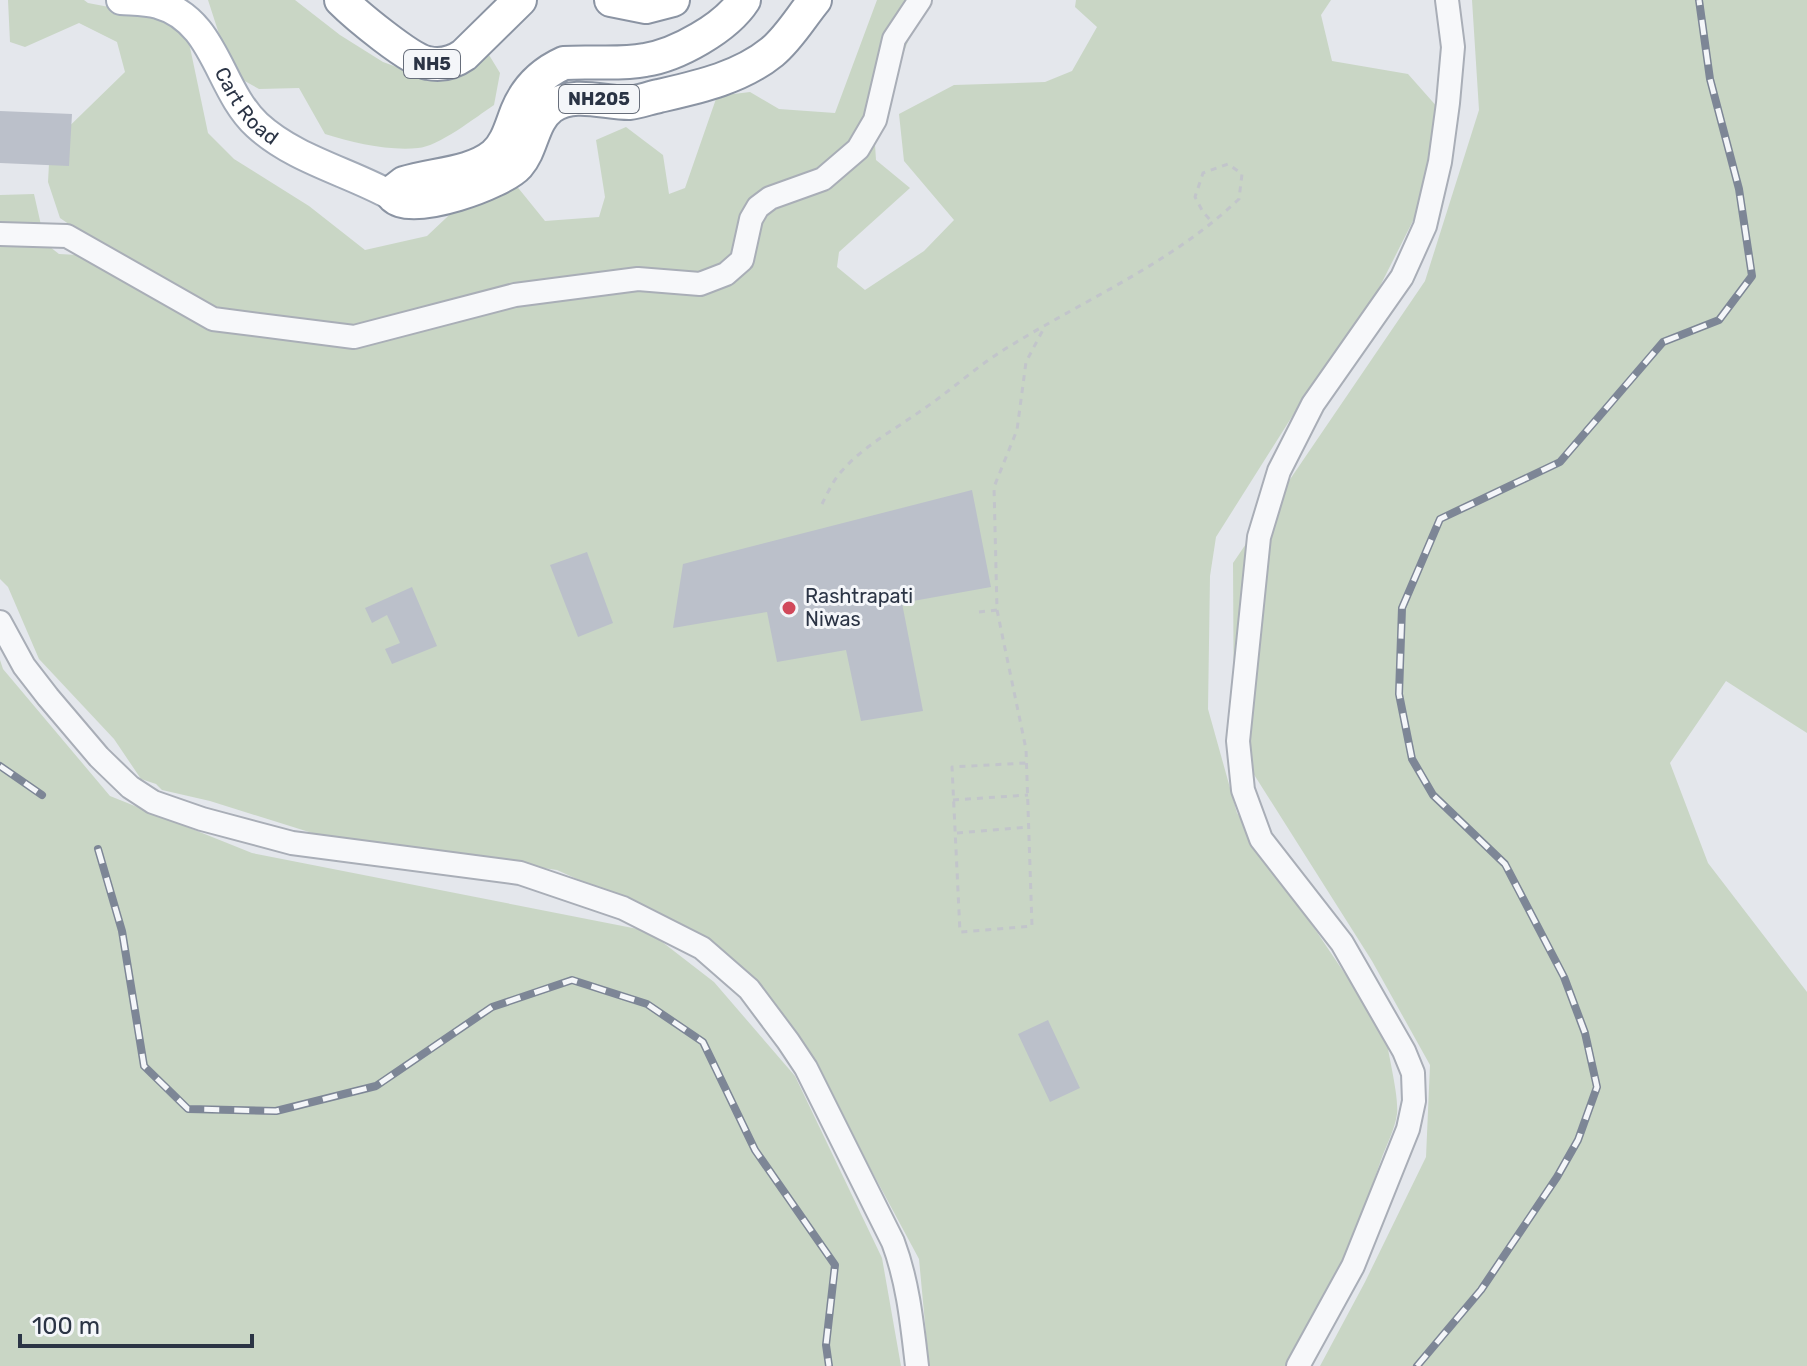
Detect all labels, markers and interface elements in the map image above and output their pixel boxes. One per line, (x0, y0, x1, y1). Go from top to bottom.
road number: NH5 (404, 50, 460, 78)
street label: Cart Road (210, 63, 283, 150)
road number: NH205 (559, 85, 639, 113)
place label: Rashtrapati Niwas (805, 584, 913, 631)
marker: Rashtrapati Niwas (780, 599, 798, 617)
scale bar (20, 1298, 252, 1348)
text: 100 m (32, 1312, 100, 1340)

